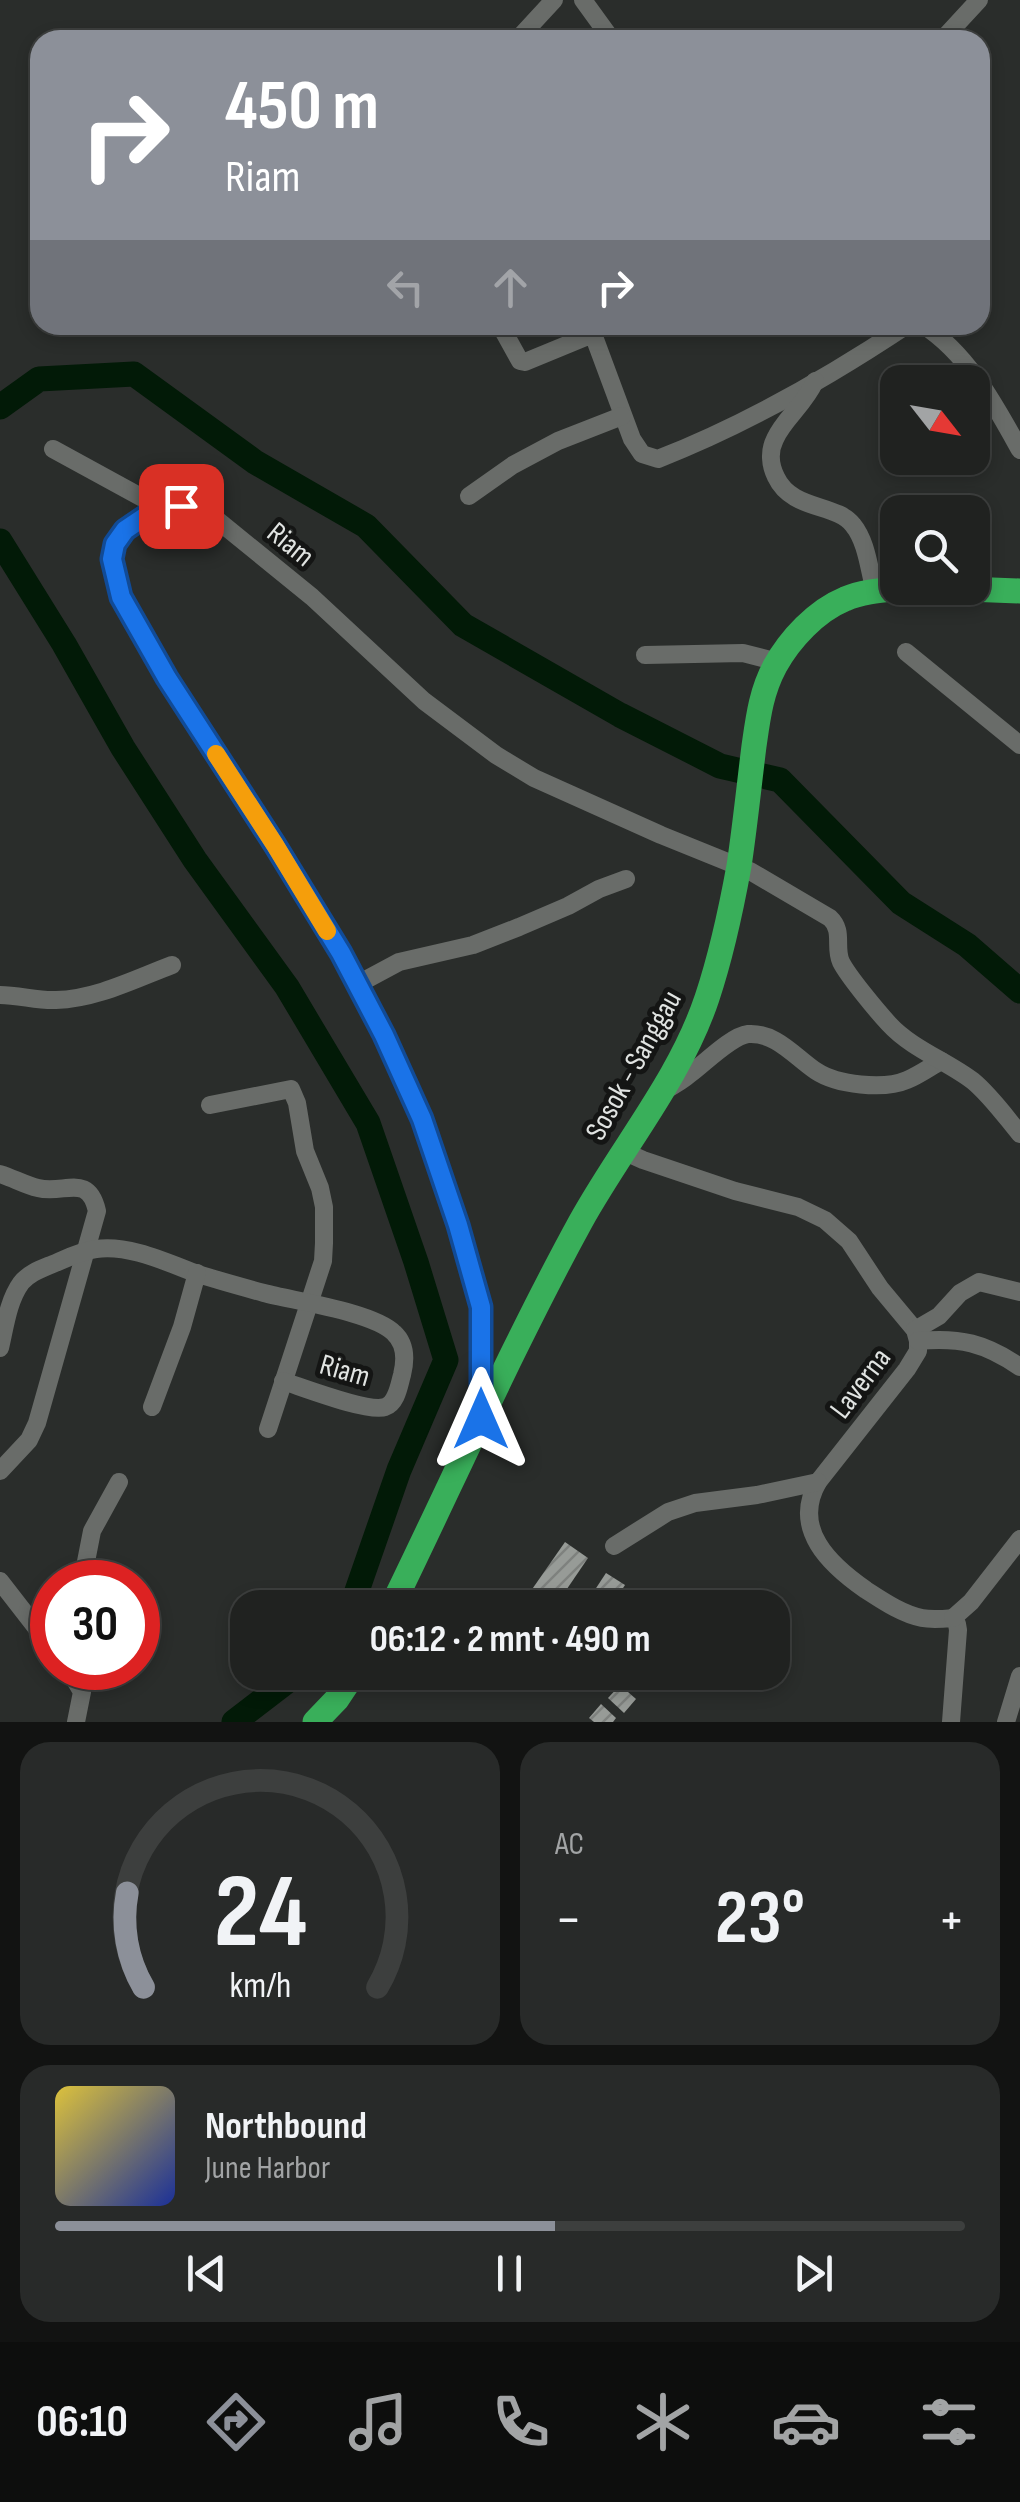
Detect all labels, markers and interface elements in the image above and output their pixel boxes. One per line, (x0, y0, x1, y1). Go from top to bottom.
text: 450 m (225, 65, 379, 149)
icon: right (60, 70, 190, 200)
text: Riam (225, 150, 300, 205)
icon: left (378, 260, 433, 315)
icon: ahead (483, 260, 538, 315)
icon: right (588, 260, 643, 315)
north arrow (880, 365, 990, 475)
map controls (880, 365, 990, 605)
pin (139, 464, 224, 549)
icon: arrive (154, 479, 209, 534)
button: search (880, 495, 990, 605)
street label: Riam (260, 515, 321, 575)
street label: Sosok - Sanggau (578, 984, 690, 1147)
street label: Laverna (823, 1341, 899, 1426)
street label: Riam (316, 1347, 374, 1395)
position arrow (429, 1367, 533, 1471)
speed limit sign: 30 (30, 1560, 160, 1690)
text: 06:12 · 2 mnt · 490 m (370, 1617, 650, 1662)
text: AC (555, 1825, 584, 1864)
text: 24 (213, 1851, 307, 1976)
text: 23° (715, 1874, 805, 1965)
text: − (555, 1887, 582, 1954)
text: + (938, 1887, 965, 1954)
text: km/h (229, 1965, 291, 2008)
text: Northbound (205, 2104, 367, 2149)
text: June Harbor (205, 2149, 330, 2188)
icon: previous (179, 2246, 234, 2301)
icon: pause (482, 2246, 537, 2301)
icon: next (786, 2246, 841, 2301)
icon: directions (201, 2387, 271, 2457)
icon: music (343, 2387, 413, 2457)
icon: phone (486, 2387, 556, 2457)
icon: climate (628, 2387, 698, 2457)
icon: car (771, 2387, 841, 2457)
icon: filters (914, 2387, 984, 2457)
text: 06:10 (36, 2395, 128, 2450)

